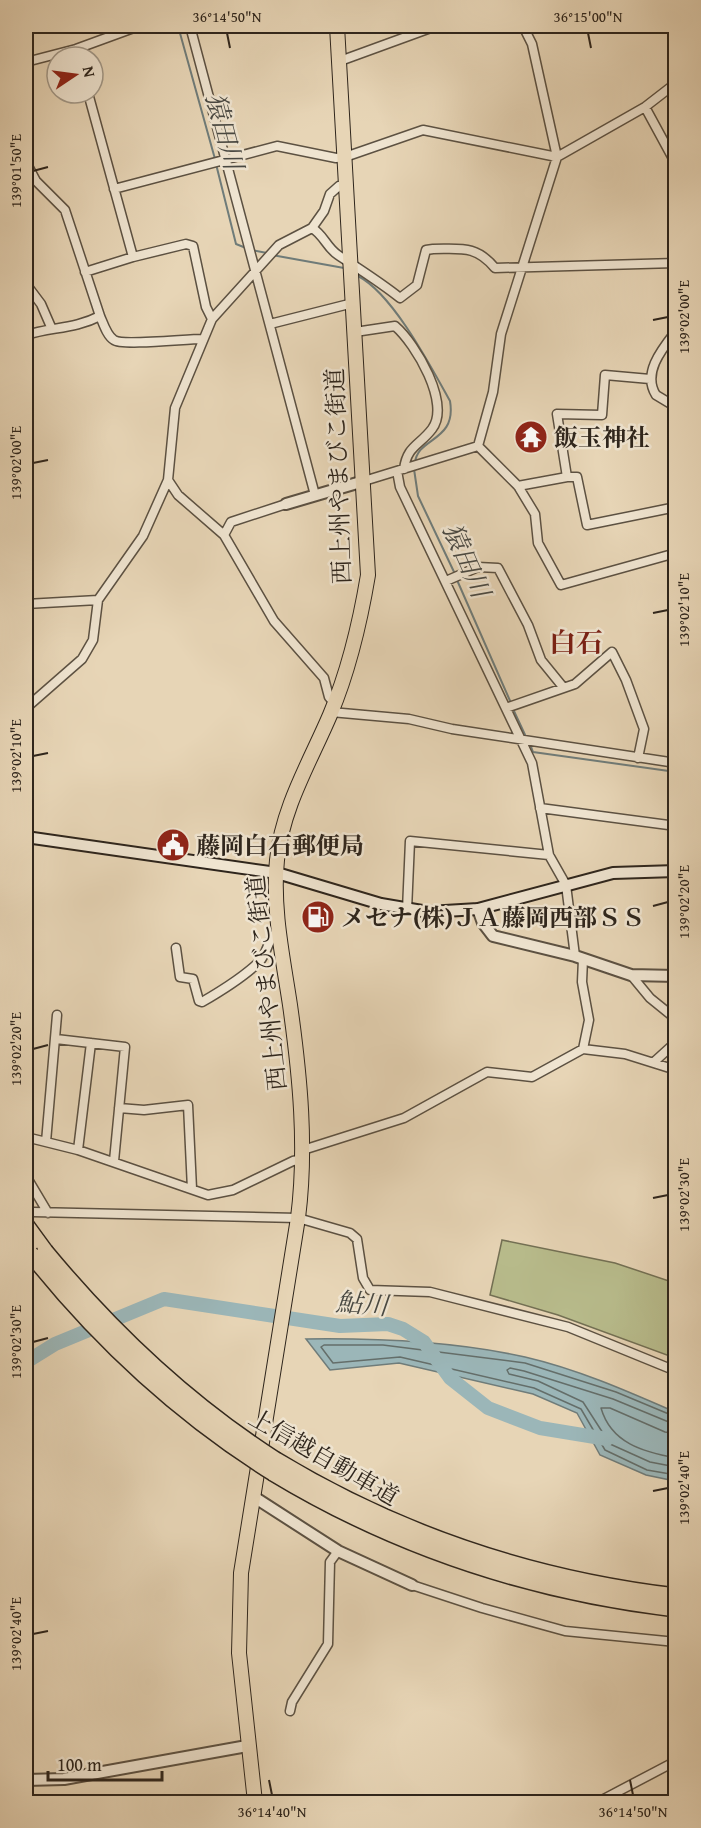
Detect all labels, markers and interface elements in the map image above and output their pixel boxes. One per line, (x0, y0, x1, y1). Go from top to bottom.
text: 36°14'50"N (193, 6, 262, 27)
text: 36°15'00"N (554, 6, 623, 27)
north arrow (45, 45, 105, 105)
text: N (77, 64, 103, 80)
water label: 猿田川 (196, 88, 255, 177)
text: 139°01'50"E (5, 134, 26, 208)
text: 139°02'00"E (673, 280, 694, 354)
street label: 西上州やまびこ街道 (317, 367, 359, 585)
temple icon: 飯玉神社 (513, 419, 549, 455)
place label: 飯玉神社 (554, 420, 650, 455)
text: 139°02'00"E (5, 426, 26, 500)
water label: 猿田川 (433, 516, 502, 606)
text: 139°02'10"E (673, 573, 694, 647)
district label: 白石 (549, 622, 603, 662)
text: 139°02'10"E (5, 719, 26, 793)
public building icon: 藤岡白石郵便局 (155, 827, 191, 863)
place label: 藤岡白石郵便局 (196, 828, 364, 863)
text: 139°02'20"E (673, 865, 694, 939)
street label: 西上州やまびこ街道 (237, 874, 295, 1092)
fuel station icon: メセナ(株)ＪＡ藤岡西部ＳＳ (300, 899, 336, 935)
place label: メセナ(株)ＪＡ藤岡西部ＳＳ (341, 900, 645, 935)
text: 139°02'20"E (5, 1012, 26, 1086)
text: 139°02'30"E (673, 1158, 694, 1232)
water label: 鮎川 (334, 1281, 393, 1325)
text: 139°02'30"E (5, 1305, 26, 1379)
street label: 上信越自動車道 (243, 1400, 405, 1514)
text: 139°02'40"E (673, 1451, 694, 1525)
text: 139°02'40"E (5, 1597, 26, 1671)
scale bar (48, 1744, 162, 1782)
text: 100 m (57, 1751, 102, 1778)
text: 36°14'40"N (238, 1801, 307, 1822)
text: 36°14'50"N (599, 1801, 668, 1822)

